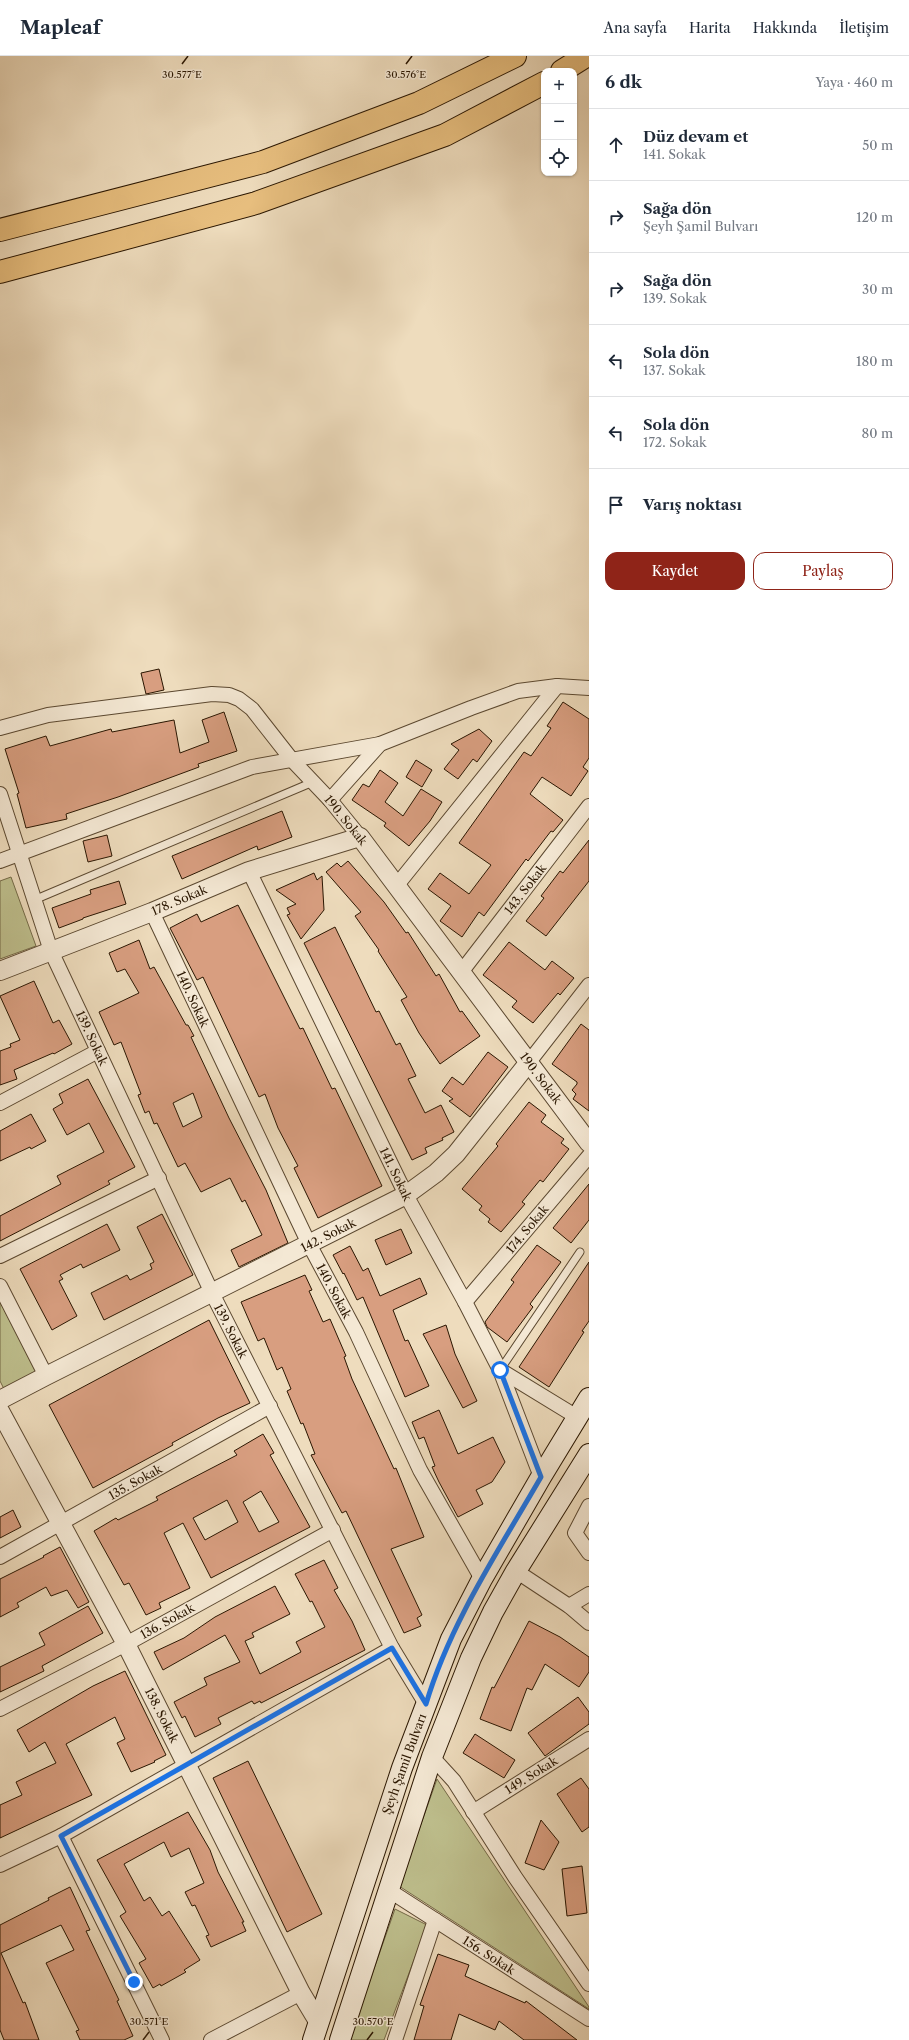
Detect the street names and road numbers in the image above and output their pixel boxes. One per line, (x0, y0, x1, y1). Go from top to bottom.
street label: 190. Sokak (321, 792, 371, 849)
street label: 143. Sokak (501, 860, 550, 917)
street label: 178. Sokak (149, 881, 210, 918)
street label: 140. Sokak (173, 969, 213, 1030)
street label: 139. Sokak (73, 1008, 112, 1069)
street label: 190. Sokak (517, 1049, 566, 1107)
street label: 141. Sokak (377, 1145, 416, 1204)
street label: 174. Sokak (502, 1201, 552, 1256)
street label: 142. Sokak (298, 1214, 359, 1255)
street label: 140. Sokak (313, 1261, 355, 1322)
street label: 139. Sokak (211, 1301, 252, 1362)
street label: 135. Sokak (106, 1461, 165, 1503)
street label: 136. Sokak (137, 1599, 198, 1642)
street label: 138. Sokak (142, 1685, 183, 1746)
street label: Şeyh Şamil Bulvarı (379, 1711, 429, 1817)
street label: 149. Sokak (502, 1752, 561, 1797)
street label: 156. Sokak (460, 1933, 519, 1978)

